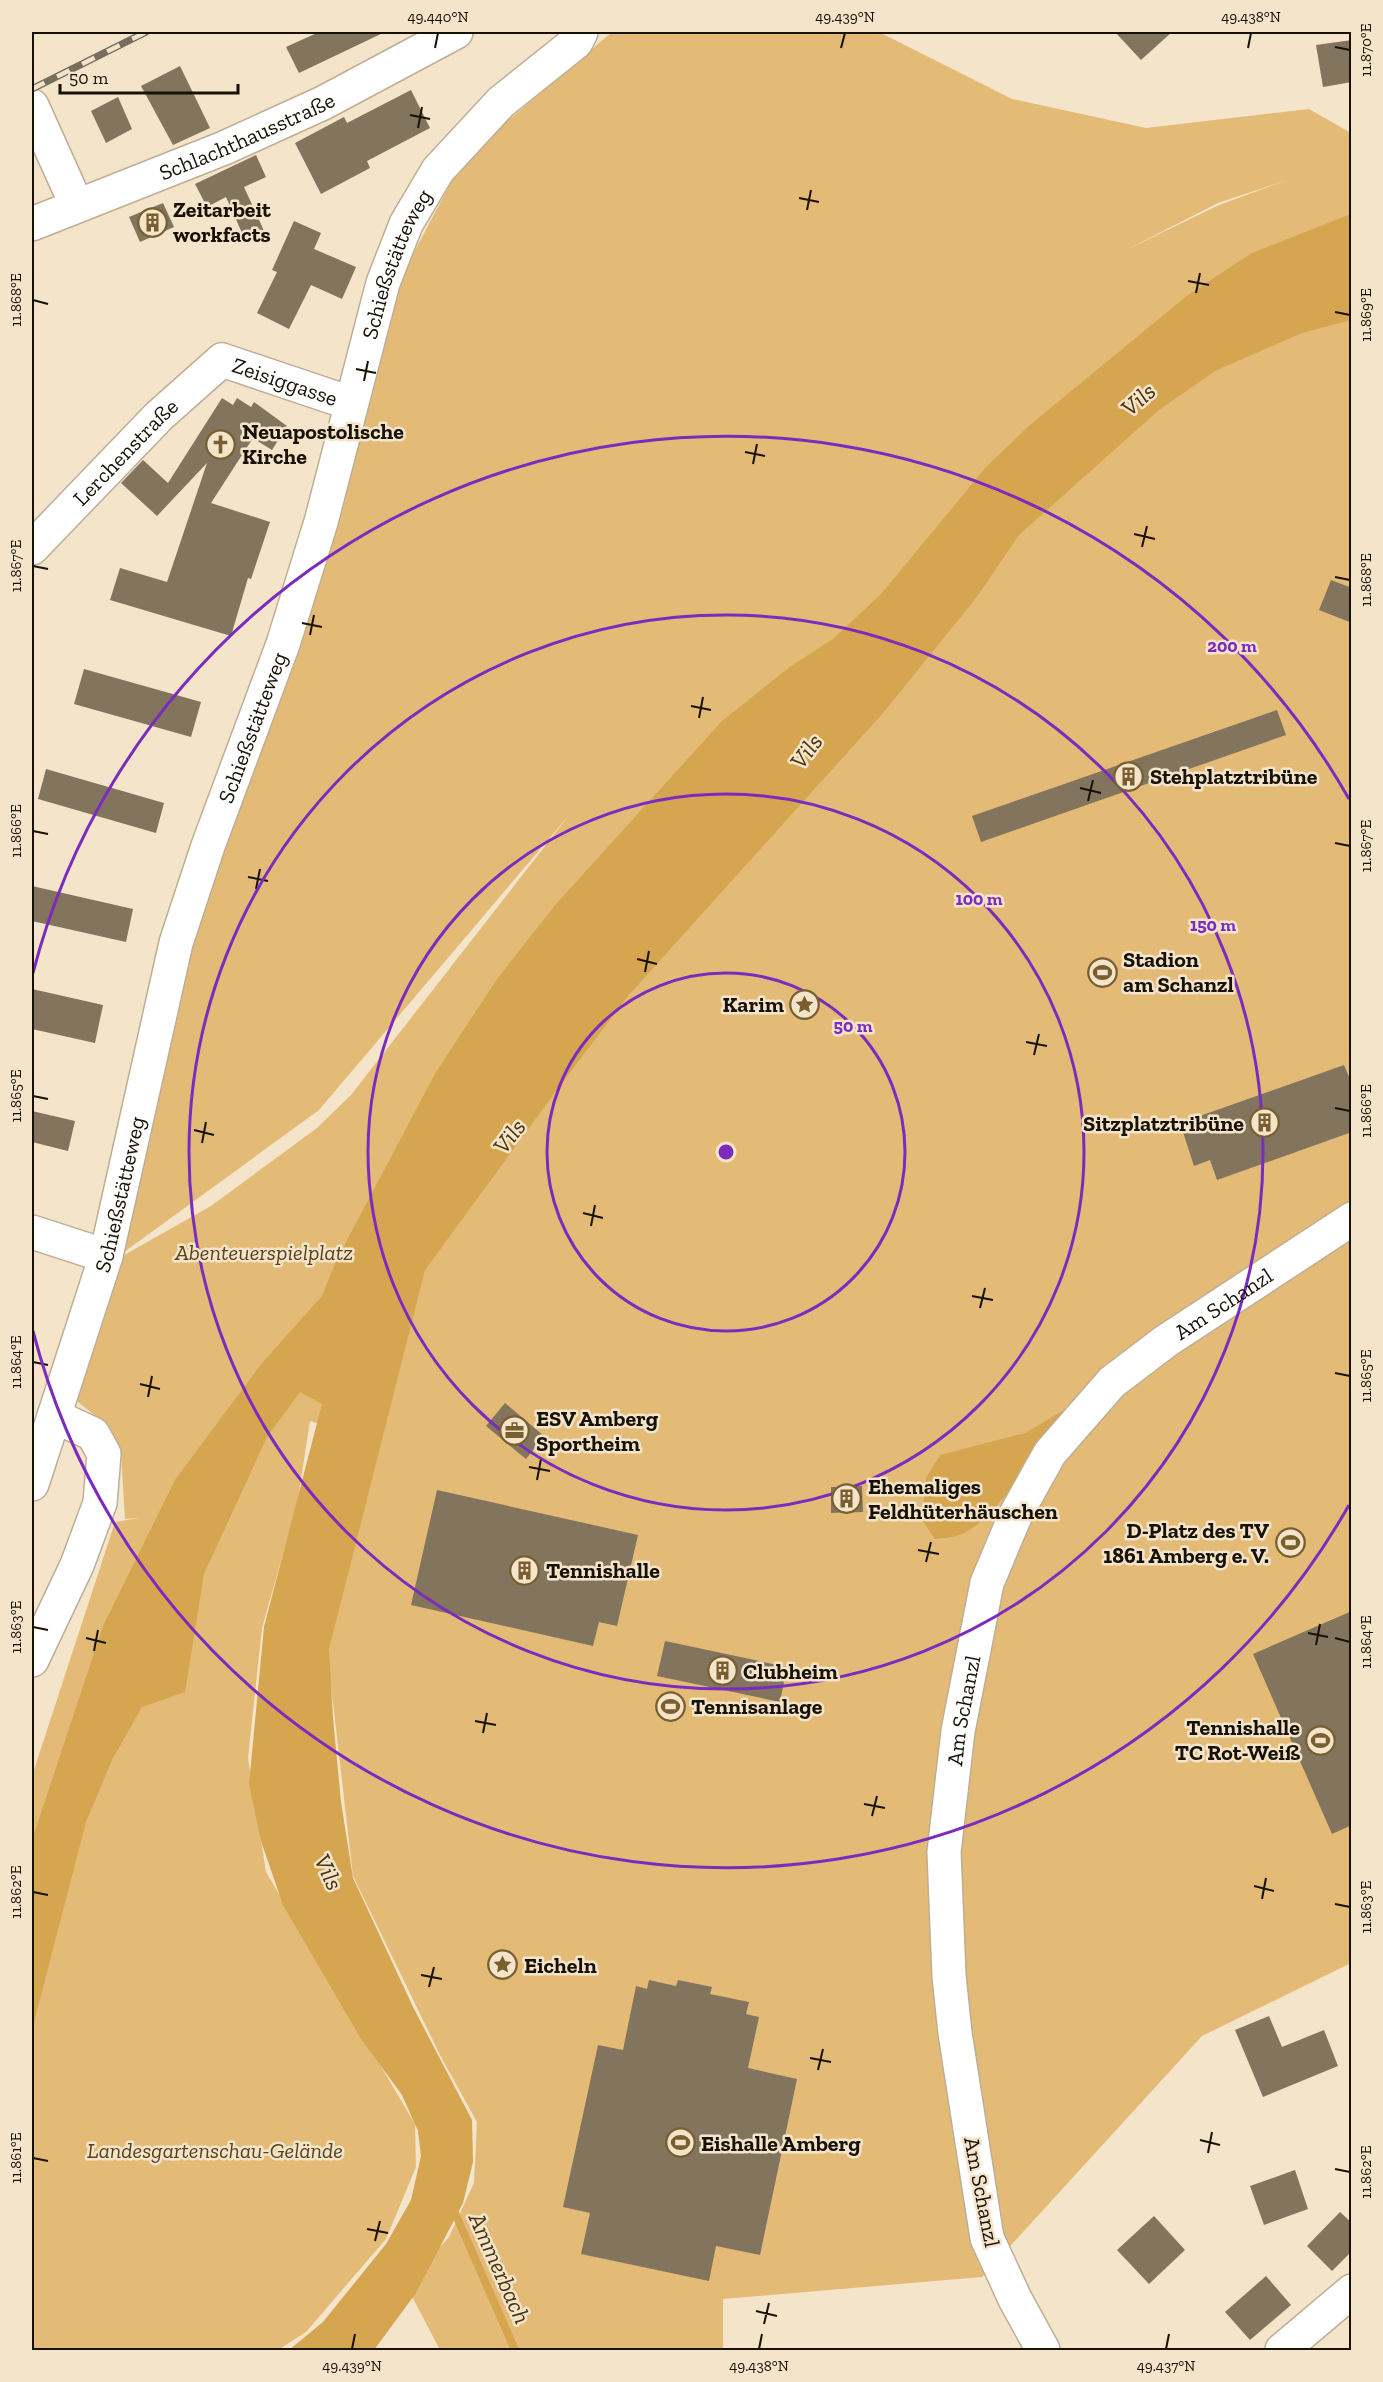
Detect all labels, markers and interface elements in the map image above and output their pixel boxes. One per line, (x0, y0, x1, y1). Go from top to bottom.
text: 49.440°N (407, 8, 469, 26)
text: 49.439°N (815, 8, 875, 26)
text: 49.438°N (1221, 8, 1281, 26)
text: 11.870°E (1357, 23, 1375, 77)
scale bar (60, 57, 238, 95)
text: 50 m (69, 67, 109, 89)
street label: Schlachthausstraße (155, 86, 339, 186)
street label: Schießstätteweg (356, 184, 437, 342)
place label: Zeitarbeit workfacts (173, 196, 271, 248)
building icon: Zeitarbeit workfacts (136, 206, 168, 238)
text: 11.868°E (7, 273, 25, 327)
text: 11.869°E (1357, 288, 1375, 342)
street label: Zeisiggasse (229, 351, 341, 411)
water label: Vils (1115, 376, 1161, 422)
street label: Lerchenstraße (67, 392, 183, 511)
place label: Neuapostolische Kirche (242, 418, 404, 470)
church icon: Neuapostolische Kirche (205, 428, 237, 460)
text: 11.867°E (7, 540, 25, 592)
text: 11.868°E (1357, 553, 1375, 607)
text: 200 m (1207, 635, 1257, 657)
street label: Schießstätteweg (212, 648, 292, 807)
water label: Vils (783, 728, 829, 774)
building icon: Stehplatztribüne (1113, 760, 1145, 792)
place label: Stehplatztribüne (1150, 763, 1318, 790)
text: 11.866°E (7, 804, 25, 858)
text: 11.867°E (1357, 820, 1375, 872)
text: 100 m (955, 888, 1003, 910)
text: 150 m (1190, 914, 1236, 936)
place label: Stadion am Schanzl (1123, 946, 1234, 998)
sports icon: Stadion am Schanzl (1086, 956, 1118, 988)
place icon: Karim (789, 988, 821, 1020)
place label: Karim (722, 991, 785, 1018)
text: 50 m (834, 1015, 873, 1037)
text: 11.865°E (7, 1069, 25, 1123)
text: 11.866°E (1357, 1084, 1375, 1138)
building icon: Sitzplatztribüne (1249, 1107, 1281, 1139)
place label: Sitzplatztribüne (1083, 1110, 1244, 1137)
water label: Vils (486, 1113, 532, 1159)
street label: Schießstätteweg (88, 1114, 150, 1276)
centre of rings (716, 1142, 736, 1162)
park label: Abenteuerspielplatz (174, 1239, 353, 1266)
street label: Am Schanzl (1169, 1261, 1278, 1345)
text: 11.864°E (7, 1335, 25, 1389)
text: 11.865°E (1357, 1349, 1375, 1403)
place label: ESV Amberg Sportheim (536, 1405, 659, 1457)
office icon: ESV Amberg Sportheim (499, 1415, 531, 1447)
place label: Ehemaliges Feldhüterhäuschen (868, 1473, 1058, 1525)
building icon: Ehemaliges Feldhüterhäuschen (831, 1483, 863, 1515)
place label: D-Platz des TV 1861 Amberg e. V. (1103, 1517, 1269, 1569)
sports icon: D-Platz des TV 1861 Amberg e. V. (1274, 1527, 1306, 1559)
building icon: Tennishalle (509, 1554, 541, 1586)
place label: Tennishalle (546, 1557, 660, 1584)
text: 11.863°E (7, 1600, 25, 1653)
text: 11.864°E (1357, 1615, 1375, 1669)
street label: Am Schanzl (941, 1653, 986, 1767)
building icon: Clubheim (706, 1655, 738, 1687)
place label: Clubheim (743, 1658, 838, 1685)
sports icon: Tennisanlage (654, 1690, 686, 1722)
place label: Tennisanlage (691, 1693, 823, 1720)
place label: Tennishalle TC Rot-Weiß (1175, 1714, 1300, 1766)
sports icon: Tennishalle TC Rot-Weiß (1305, 1724, 1337, 1756)
water label: Vils (308, 1849, 350, 1895)
text: 11.862°E (7, 1865, 25, 1919)
text: 11.863°E (1357, 1880, 1375, 1933)
place icon: Eicheln (487, 1949, 519, 1981)
place label: Eicheln (524, 1952, 597, 1979)
sports icon: Eishalle Amberg (664, 2127, 696, 2159)
place label: Eishalle Amberg (701, 2130, 861, 2157)
text: 11.861°E (7, 2132, 25, 2183)
street label: Am Schanzl (958, 2135, 1006, 2250)
park label: Landesgartenschau-Gelände (87, 2137, 343, 2164)
text: 11.862°E (1357, 2145, 1375, 2199)
water label: Ammerbach (462, 2207, 537, 2328)
text: 49.439°N (322, 2357, 382, 2375)
text: 49.438°N (729, 2357, 789, 2375)
text: 49.437°N (1137, 2357, 1195, 2375)

